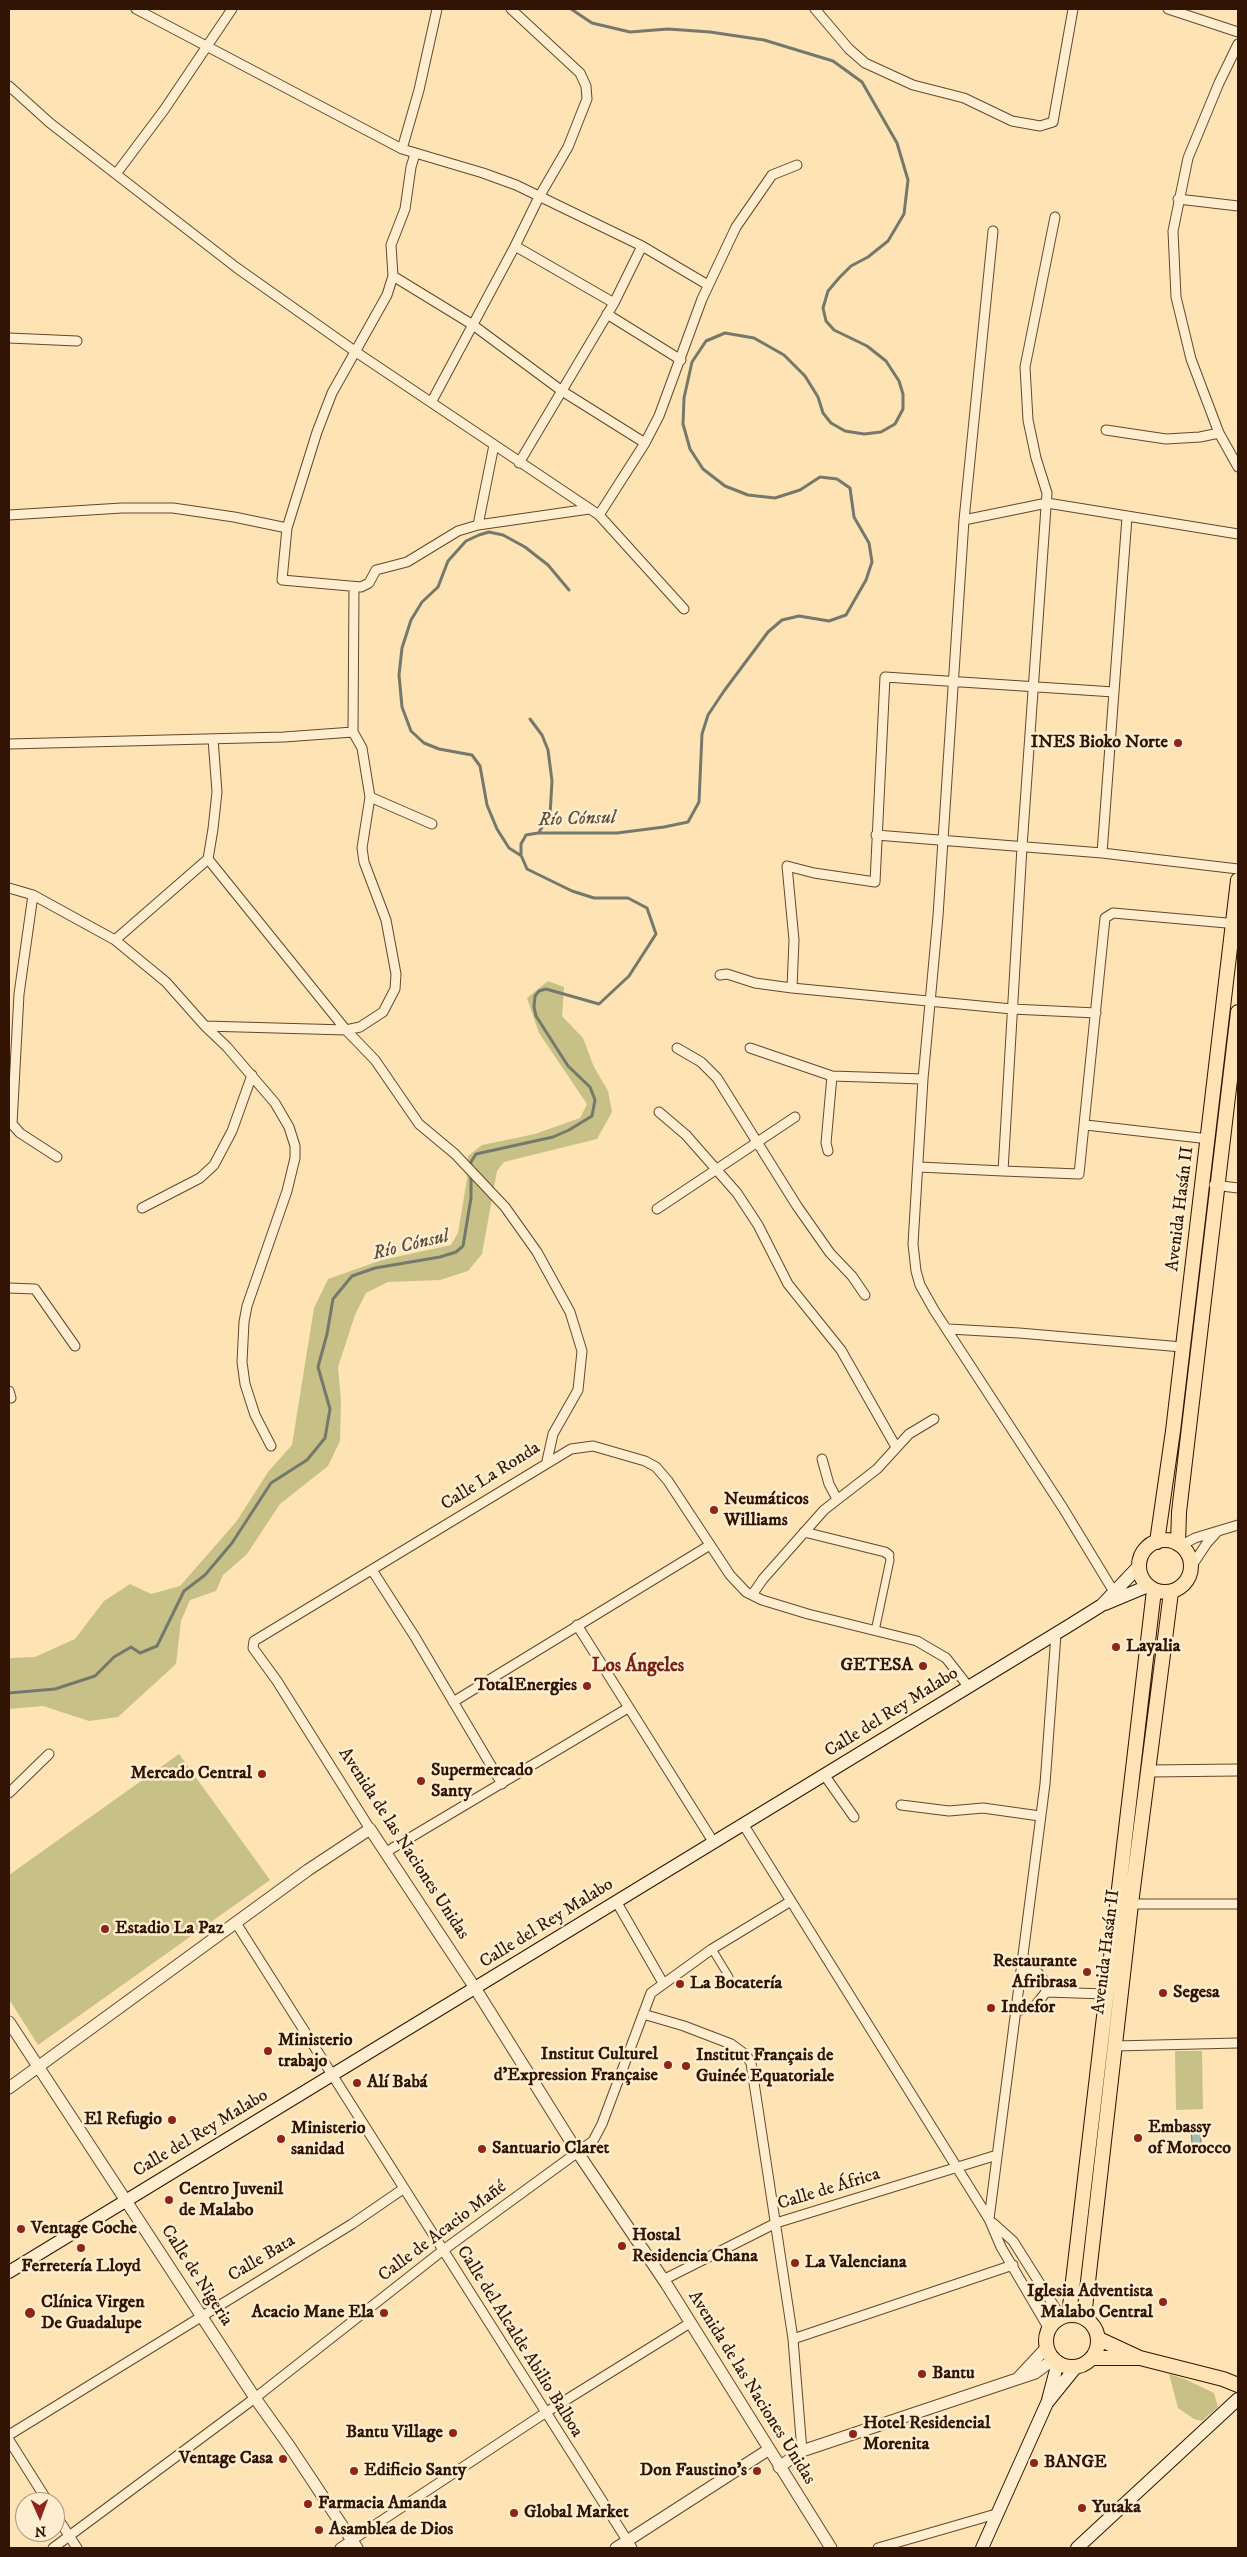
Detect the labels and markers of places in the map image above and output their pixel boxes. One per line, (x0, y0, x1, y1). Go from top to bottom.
place label: INES Bioko Norte (1031, 732, 1168, 754)
marker: INES Bioko Norte (1172, 737, 1184, 749)
place label: Neumáticos Williams (724, 1489, 809, 1532)
marker: Neumáticos Williams (708, 1504, 720, 1516)
place label: Layalia (1126, 1636, 1180, 1658)
marker: Layalia (1110, 1641, 1122, 1653)
place label: GETESA (840, 1655, 913, 1677)
marker: GETESA (917, 1660, 929, 1672)
place label: TotalEnergies (475, 1675, 577, 1697)
marker: TotalEnergies (581, 1680, 593, 1692)
place label: Supermercado Santy (431, 1760, 533, 1802)
place label: Mercado Central (130, 1763, 252, 1785)
marker: Mercado Central (256, 1768, 268, 1780)
marker: Supermercado Santy (415, 1775, 427, 1787)
place label: Estadio La Paz (115, 1918, 224, 1940)
marker: Estadio La Paz (99, 1923, 111, 1935)
place label: Restaurante Afribrasa (993, 1951, 1077, 1994)
marker: Restaurante Afribrasa (1081, 1966, 1093, 1978)
place label: La Bocatería (690, 1973, 782, 1995)
marker: La Bocatería (674, 1978, 686, 1990)
place label: Segesa (1173, 1982, 1220, 2004)
marker: Segesa (1157, 1987, 1169, 1999)
place label: Indefor (1001, 1997, 1055, 2019)
marker: Indefor (985, 2002, 997, 2014)
place label: Ministerio trabajo (278, 2030, 352, 2072)
place label: Institut Culturel d'Expression Française (494, 2044, 658, 2086)
marker: Ministerio trabajo (262, 2045, 274, 2057)
place label: Institut Français de Guinée Equatoriale (696, 2045, 834, 2088)
marker: Institut Culturel d'Expression Française (662, 2059, 674, 2071)
marker: Institut Français de Guinée Equatoriale (680, 2060, 692, 2072)
place label: Alí Babá (367, 2072, 427, 2094)
marker: Alí Babá (351, 2077, 363, 2089)
place label: El Refugio (84, 2109, 162, 2131)
marker: El Refugio (166, 2114, 178, 2126)
place label: Embassy of Morocco (1148, 2117, 1231, 2160)
place label: Ministerio sanidad (291, 2118, 365, 2160)
marker: Embassy of Morocco (1132, 2132, 1144, 2144)
marker: Ministerio sanidad (275, 2133, 287, 2145)
place label: Santuario Claret (492, 2138, 609, 2160)
marker: Santuario Claret (476, 2143, 488, 2155)
place label: Centro Juvenil de Malabo (179, 2179, 283, 2222)
marker: Centro Juvenil de Malabo (163, 2194, 175, 2206)
place label: Ventage Coche (31, 2218, 137, 2240)
marker: Ventage Coche (15, 2223, 27, 2235)
place label: Hostal Residencia Chana (632, 2225, 758, 2268)
marker: Hostal Residencia Chana (616, 2240, 628, 2252)
marker: Ferretería Lloyd (75, 2242, 87, 2254)
place label: La Valenciana (805, 2252, 907, 2274)
place label: Ferretería Lloyd (21, 2256, 141, 2278)
marker: La Valenciana (789, 2257, 801, 2269)
place label: Iglesia Adventista Malabo Central (1027, 2281, 1153, 2324)
place label: Clínica Virgen De Guadalupe (41, 2292, 145, 2334)
marker: Iglesia Adventista Malabo Central (1157, 2296, 1169, 2308)
place label: Acacio Mane Ela (252, 2302, 374, 2324)
marker: Clínica Virgen De Guadalupe (23, 2306, 37, 2320)
marker: Acacio Mane Ela (378, 2307, 390, 2319)
place label: Bantu (932, 2363, 975, 2385)
marker: Bantu (916, 2368, 928, 2380)
place label: Hotel Residencial Morenita (863, 2413, 990, 2456)
place label: Bantu Village (346, 2422, 443, 2444)
marker: Bantu Village (447, 2427, 459, 2439)
marker: Hotel Residencial Morenita (847, 2428, 859, 2440)
place label: Ventage Casa (179, 2448, 273, 2470)
place label: BANGE (1044, 2452, 1107, 2474)
marker: Ventage Casa (277, 2453, 289, 2465)
marker: BANGE (1028, 2457, 1040, 2469)
place label: Edificio Santy (364, 2460, 466, 2482)
place label: Don Faustino's (640, 2460, 747, 2482)
marker: Edificio Santy (348, 2465, 360, 2477)
marker: Don Faustino's (751, 2465, 763, 2477)
place label: Farmacia Amanda (318, 2493, 447, 2515)
place label: Yutaka (1092, 2497, 1141, 2519)
marker: Farmacia Amanda (302, 2498, 314, 2510)
place label: Global Market (524, 2502, 629, 2524)
marker: Yutaka (1076, 2502, 1088, 2514)
marker: Global Market (508, 2507, 520, 2519)
place label: Asamblea de Dios (329, 2519, 453, 2541)
marker: Asamblea de Dios (313, 2524, 325, 2536)

